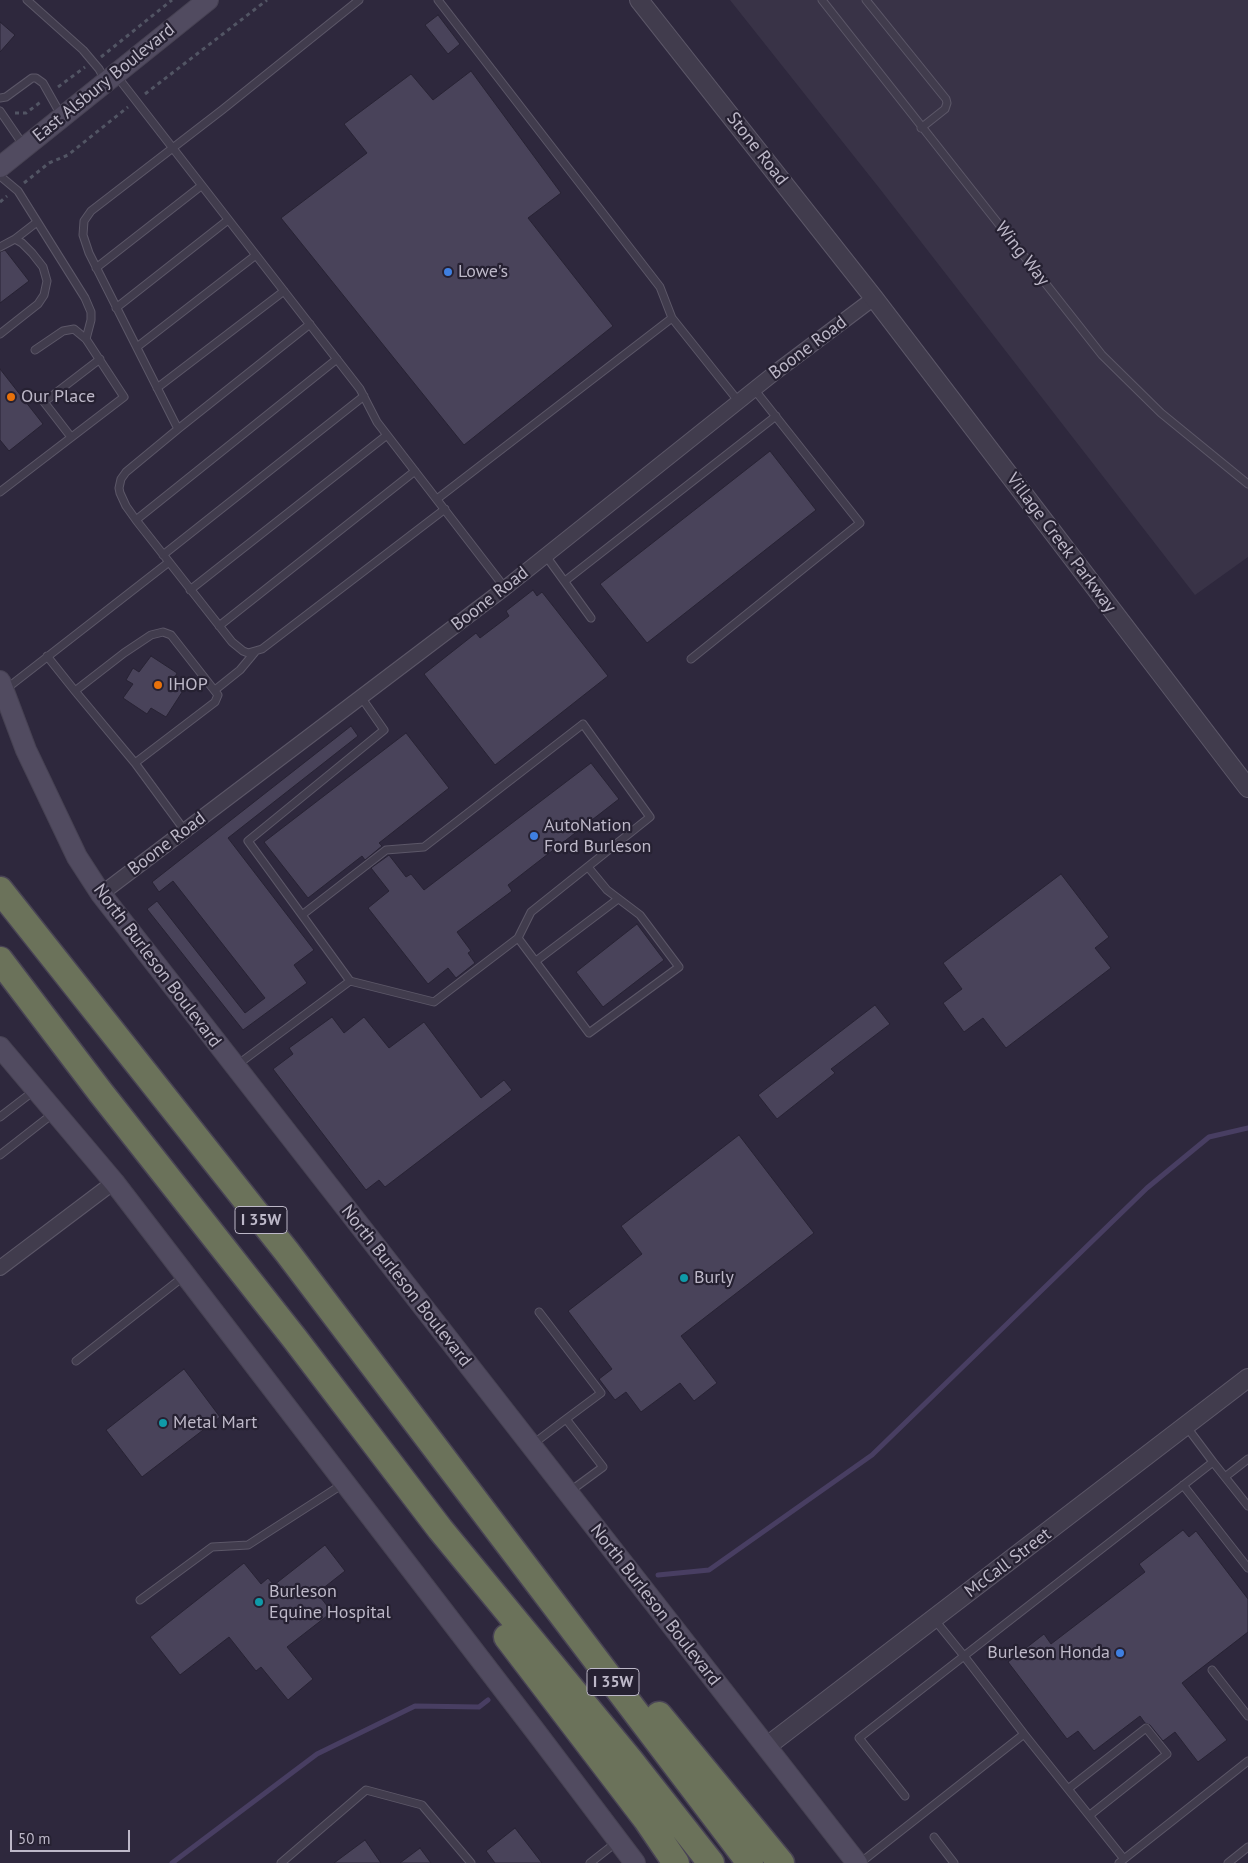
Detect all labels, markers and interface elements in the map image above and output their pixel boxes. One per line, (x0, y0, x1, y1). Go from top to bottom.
street label: East Alsbury Boulevard (29, 19, 179, 147)
street label: Stone Road (722, 108, 792, 190)
street label: Wing Way (990, 218, 1054, 290)
place label: Lowe's (458, 261, 508, 283)
marker: Lowe's (442, 266, 454, 278)
street label: Boone Road (765, 312, 851, 384)
place label: Our Place (21, 386, 95, 408)
marker: Our Place (5, 391, 17, 403)
street label: Village Creek Parkway (1001, 469, 1121, 617)
street label: Boone Road (447, 562, 533, 636)
place label: IHOP (168, 674, 208, 696)
marker: IHOP (152, 679, 164, 691)
street label: Boone Road (124, 808, 210, 880)
place label: AutoNation Ford Burleson (544, 815, 651, 858)
marker: AutoNation Ford Burleson (528, 830, 540, 842)
street label: North Burleson Boulevard (88, 880, 226, 1052)
street label: North Burleson Boulevard (336, 1201, 476, 1371)
road number: I 35W (235, 1206, 287, 1234)
place label: Burly (694, 1267, 734, 1289)
marker: Burly (678, 1272, 690, 1284)
place label: Metal Mart (173, 1412, 257, 1434)
marker: Metal Mart (157, 1417, 169, 1429)
street label: North Burleson Boulevard (585, 1520, 725, 1690)
street label: McCall Street (961, 1524, 1055, 1602)
place label: Burleson Equine Hospital (269, 1581, 391, 1624)
marker: Burleson Equine Hospital (253, 1596, 265, 1608)
place label: Burleson Honda (987, 1642, 1110, 1664)
marker: Burleson Honda (1114, 1647, 1126, 1659)
road number: I 35W (587, 1668, 639, 1695)
scale bar (12, 1820, 132, 1852)
text: 50 m (18, 1829, 51, 1848)

